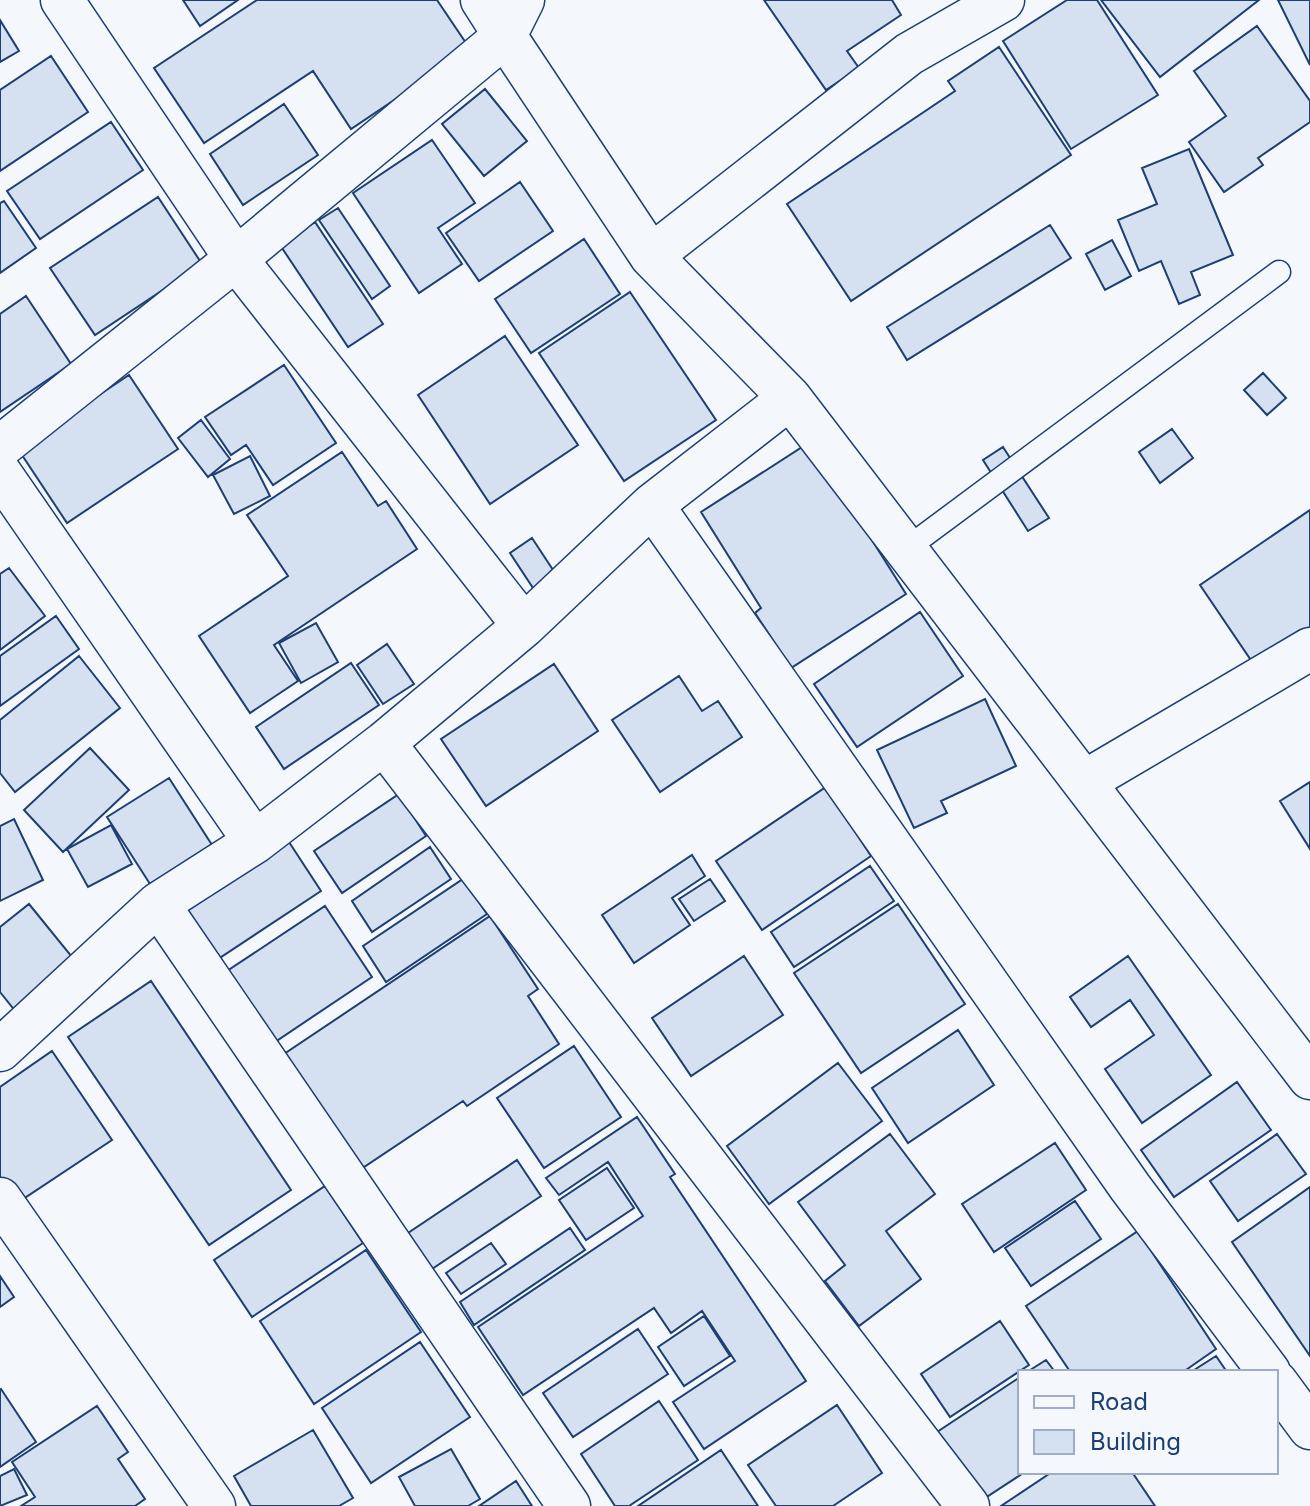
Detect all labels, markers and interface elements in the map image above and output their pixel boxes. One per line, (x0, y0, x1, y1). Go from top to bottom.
legend (1018, 1370, 1278, 1474)
text: Road (1090, 1387, 1148, 1416)
text: Building (1090, 1427, 1181, 1456)

